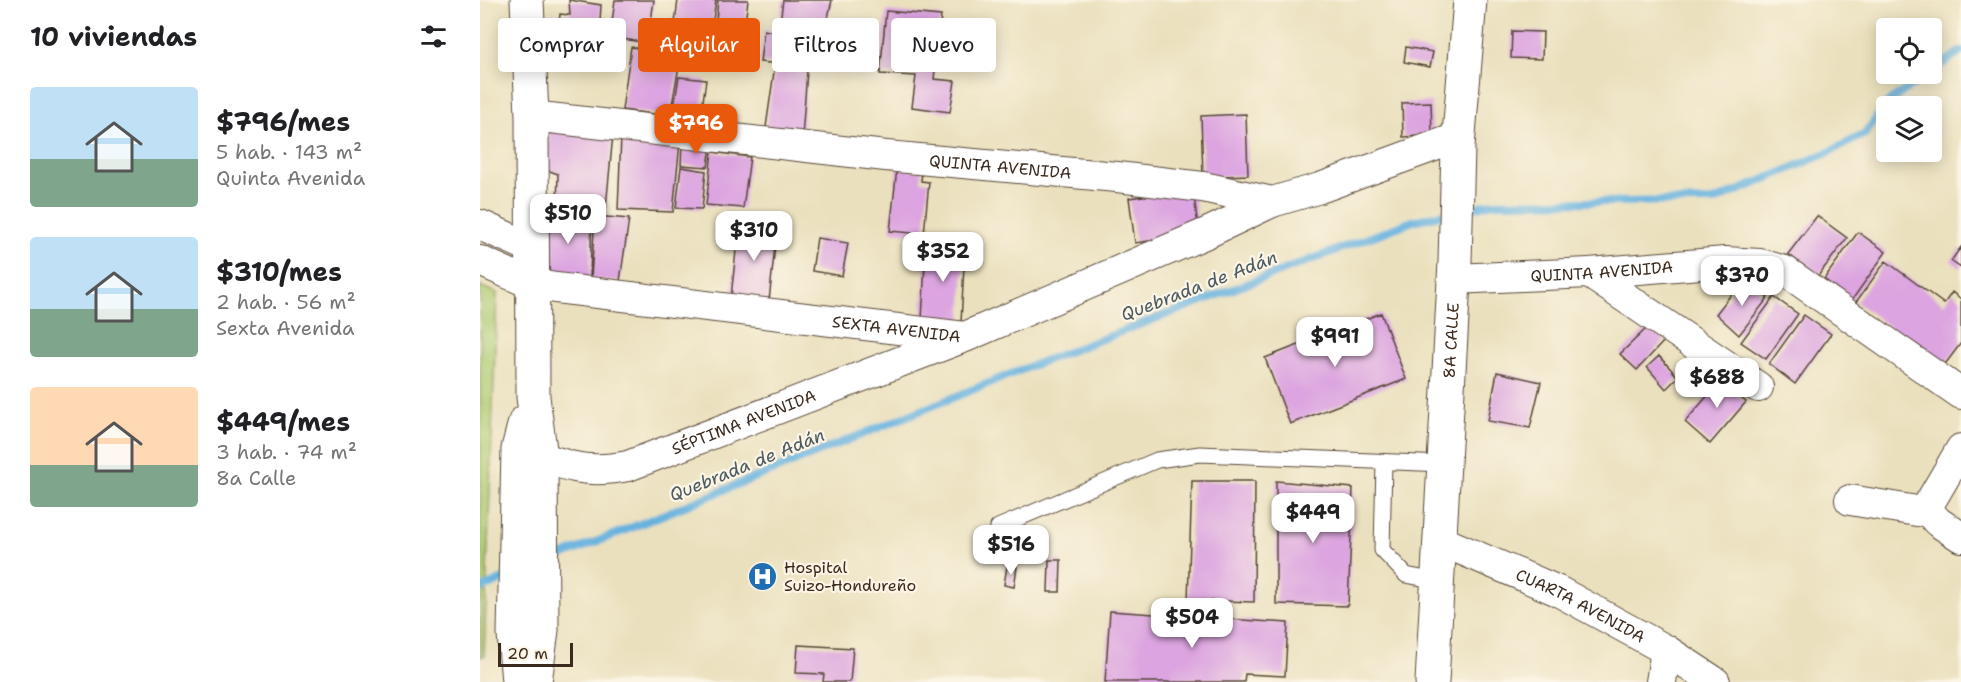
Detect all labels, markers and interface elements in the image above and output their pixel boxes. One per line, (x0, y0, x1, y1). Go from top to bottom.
chip: Comprar (498, 18, 626, 72)
chip: Alquilar (638, 18, 760, 72)
chip: Filtros (772, 18, 879, 72)
chip: Nuevo (891, 18, 996, 72)
map controls (1876, 18, 1942, 162)
button: locate (1876, 18, 1942, 84)
text: 10 viviendas (30, 19, 197, 54)
icon: filters (417, 20, 450, 53)
button: layers (1876, 96, 1942, 162)
text: $796/mes (216, 104, 350, 139)
pin: $796 (660, 104, 732, 155)
text: $796 (668, 110, 724, 136)
icon: home (78, 111, 150, 183)
text: 5 hab. · 143 m² (216, 139, 362, 165)
street label: QUINTA AVENIDA (928, 150, 1072, 184)
text: Quinta Avenida (216, 165, 365, 191)
pin: $510 (532, 194, 604, 245)
text: $510 (544, 200, 592, 226)
pin: $310 (718, 211, 790, 262)
text: $310 (729, 217, 779, 243)
pin: $352 (907, 232, 979, 283)
text: $352 (916, 238, 970, 264)
water label: Quebrada de Adán (1117, 245, 1281, 327)
text: $310/mes (216, 254, 342, 289)
street label: QUINTA AVENIDA (1530, 256, 1674, 287)
pin: $370 (1706, 256, 1778, 307)
icon: home (78, 261, 150, 333)
text: $370 (1715, 262, 1769, 288)
text: 2 hab. · 56 m² (216, 289, 356, 315)
street label: 8A CALLE (1439, 302, 1464, 379)
street label: SEXTA AVENIDA (831, 311, 962, 347)
text: Sexta Avenida (216, 315, 355, 341)
pin: $991 (1299, 317, 1371, 368)
text: $991 (1310, 323, 1360, 349)
pin: $688 (1681, 358, 1753, 409)
text: $688 (1689, 364, 1745, 390)
street label: SÉPTIMA AVENIDA (669, 385, 819, 459)
text: $449/mes (216, 404, 350, 439)
icon: home (78, 411, 150, 483)
water label: Quebrada de Adán (666, 423, 828, 507)
text: 3 hab. · 74 m² (216, 439, 357, 465)
text: 8a Calle (216, 465, 296, 491)
pin: $449 (1277, 493, 1349, 544)
text: $449 (1285, 499, 1341, 525)
pin: $516 (975, 525, 1047, 576)
text: $516 (987, 531, 1035, 557)
place label: Hospital Suizo-Hondureño (784, 557, 916, 596)
hospital icon: Hospital Suizo-Hondureño (747, 560, 779, 592)
street label: CUARTA AVENIDA (1512, 564, 1649, 648)
pin: $504 (1156, 598, 1228, 649)
text: $504 (1165, 604, 1219, 630)
scale bar (498, 640, 573, 668)
text: 20 m (507, 643, 548, 664)

